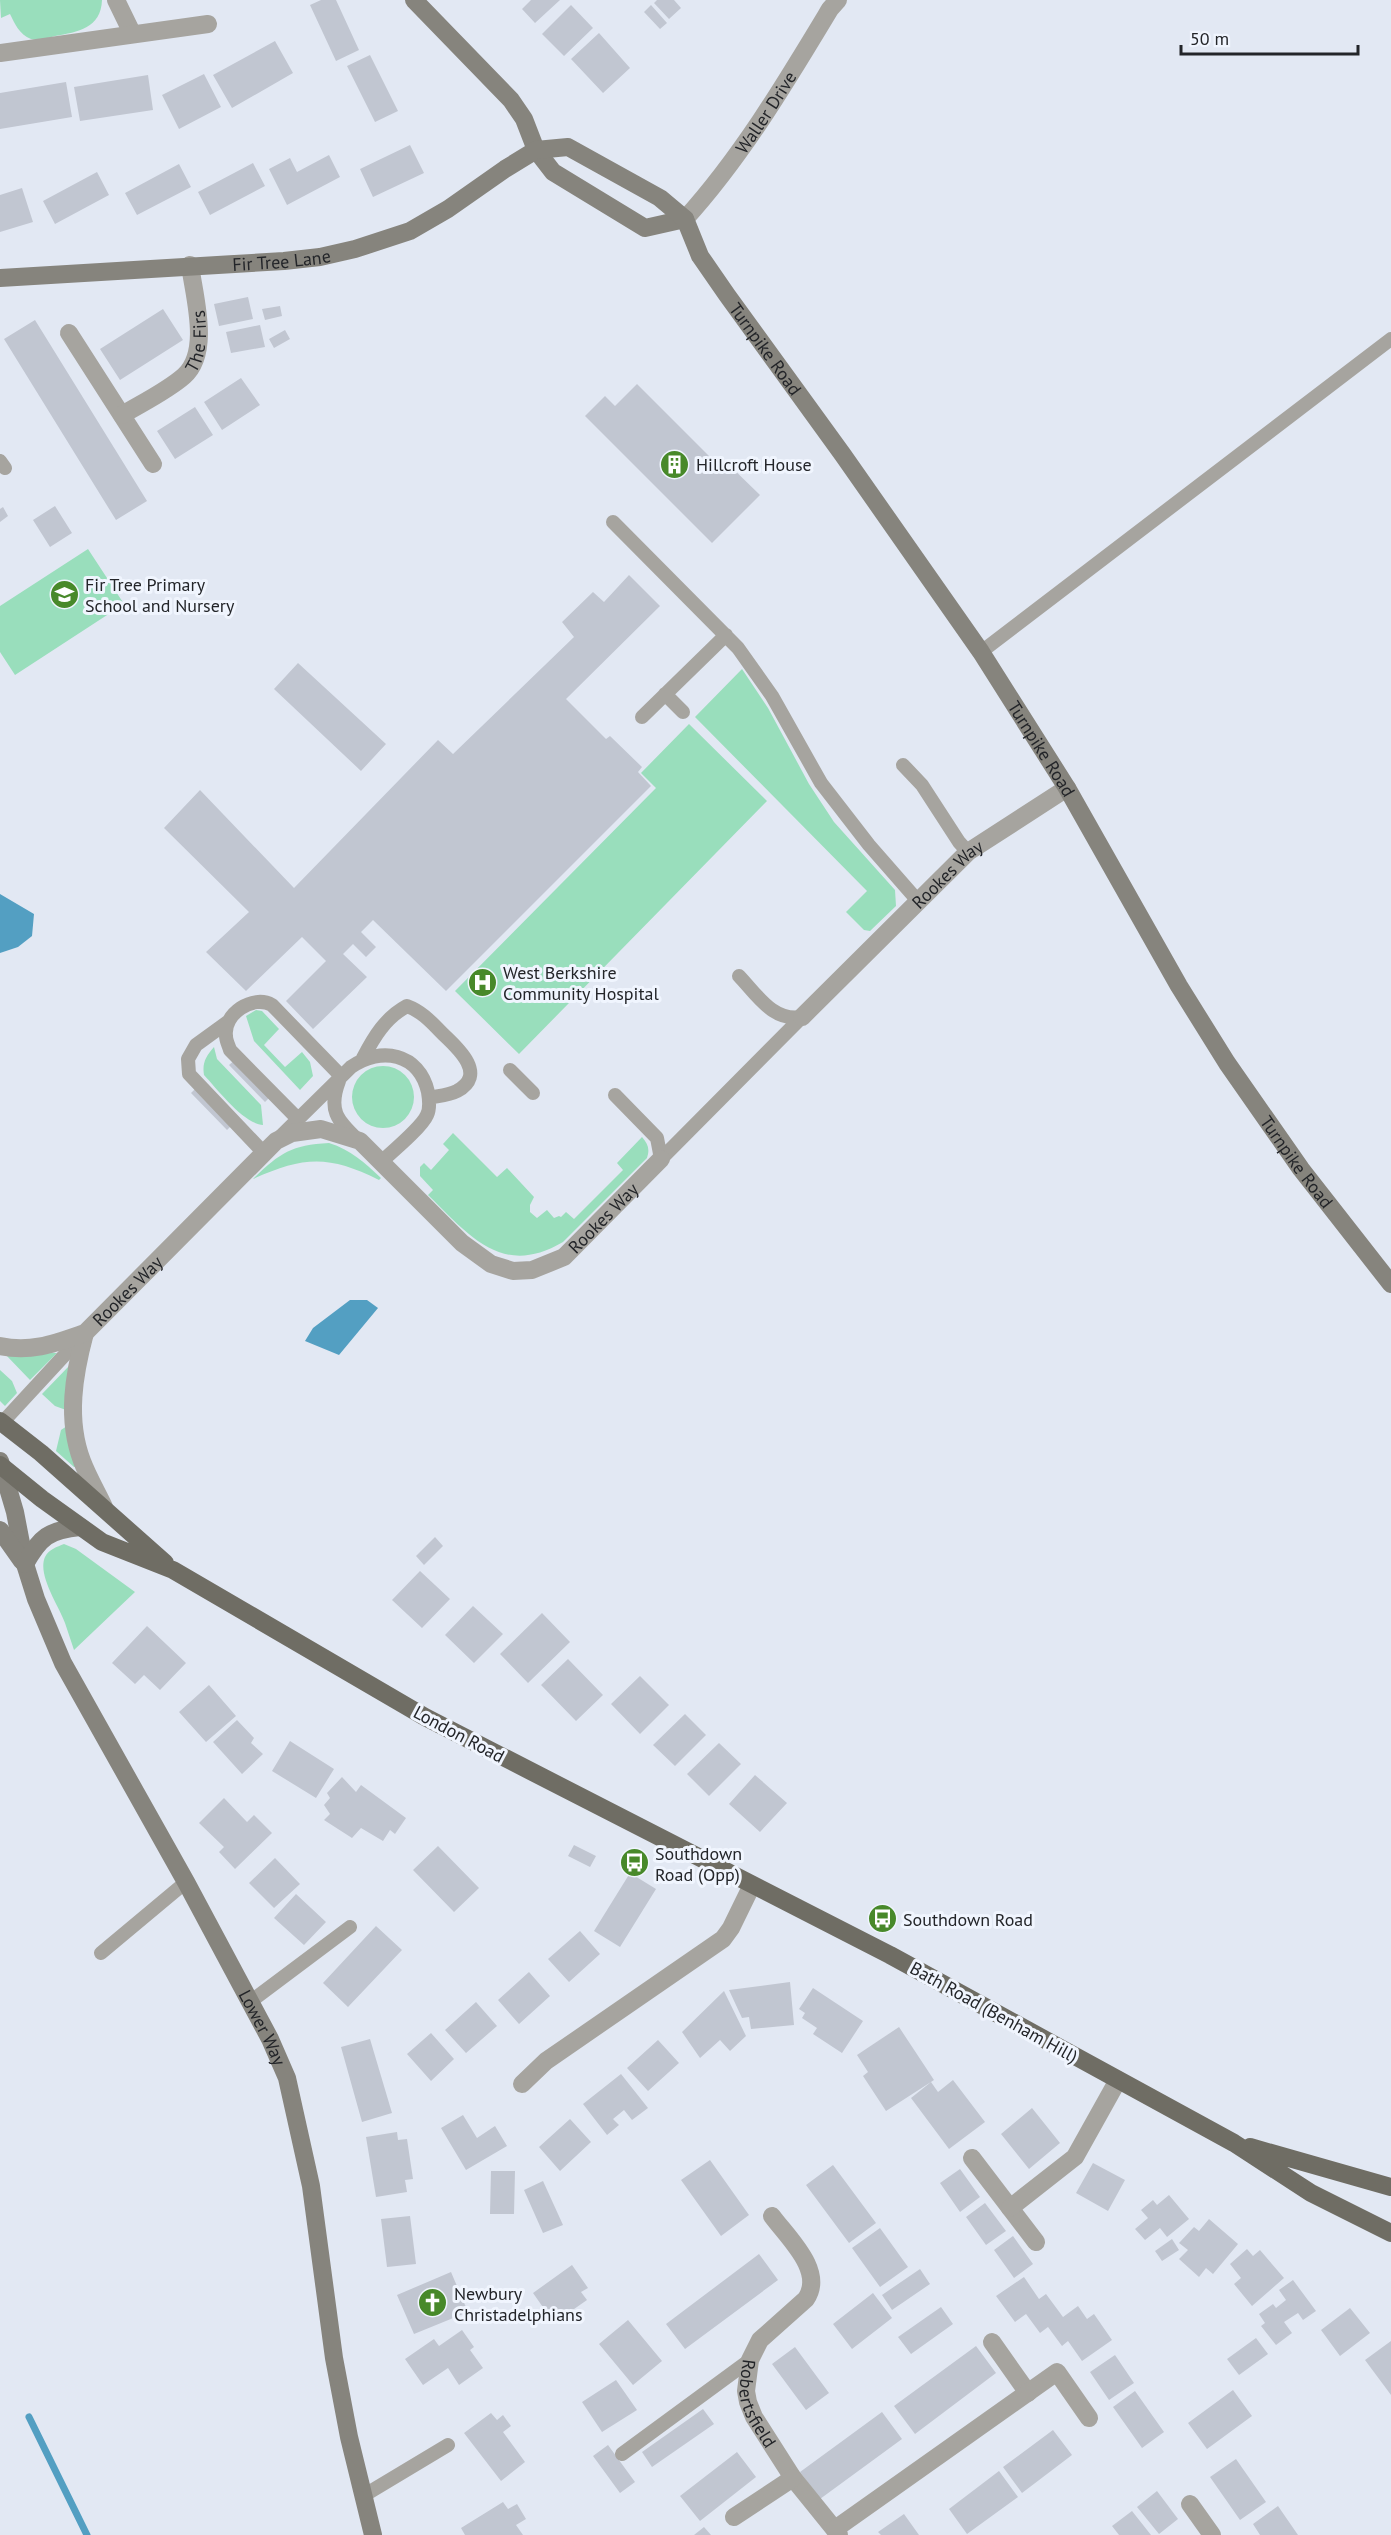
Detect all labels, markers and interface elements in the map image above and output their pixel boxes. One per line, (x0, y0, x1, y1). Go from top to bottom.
scale bar (1181, 18, 1358, 56)
text: 50 m (1190, 27, 1229, 50)
street label: Waller Drive (730, 67, 801, 158)
street label: Fir Tree Lane (232, 243, 333, 276)
street label: Turnpike Road (725, 298, 807, 399)
street label: The Firs (179, 309, 210, 376)
building icon: Hillcroft House (659, 448, 691, 480)
place label: Hillcroft House (696, 453, 812, 476)
place label: Fir Tree Primary School and Nursery (85, 573, 235, 617)
school or university icon: Fir Tree Primary School and Nursery (48, 578, 80, 610)
street label: Turnpike Road (1003, 696, 1081, 800)
street label: Rookes Way (907, 834, 987, 913)
place label: West Berkshire Community Hospital (503, 961, 659, 1005)
hospital icon: West Berkshire Community Hospital (466, 966, 498, 998)
street label: Turnpike Road (1256, 1111, 1338, 1212)
street label: Rookes Way (563, 1177, 643, 1258)
street label: Rookes Way (87, 1250, 168, 1331)
street label: London Road (410, 1700, 508, 1768)
place label: Southdown Road (Opp) (655, 1842, 742, 1886)
bus stop icon: Southdown Road (Opp) (618, 1847, 650, 1879)
bus stop icon: Southdown Road (866, 1903, 898, 1935)
place label: Southdown Road (903, 1908, 1033, 1931)
street label: Bath Road (Benham Hill) (906, 1956, 1082, 2068)
street label: Lower Way (234, 1986, 292, 2069)
place label: Newbury Christadelphians (454, 2282, 583, 2326)
church icon: Newbury Christadelphians (417, 2287, 449, 2319)
street label: Robertsfield (734, 2358, 782, 2451)

